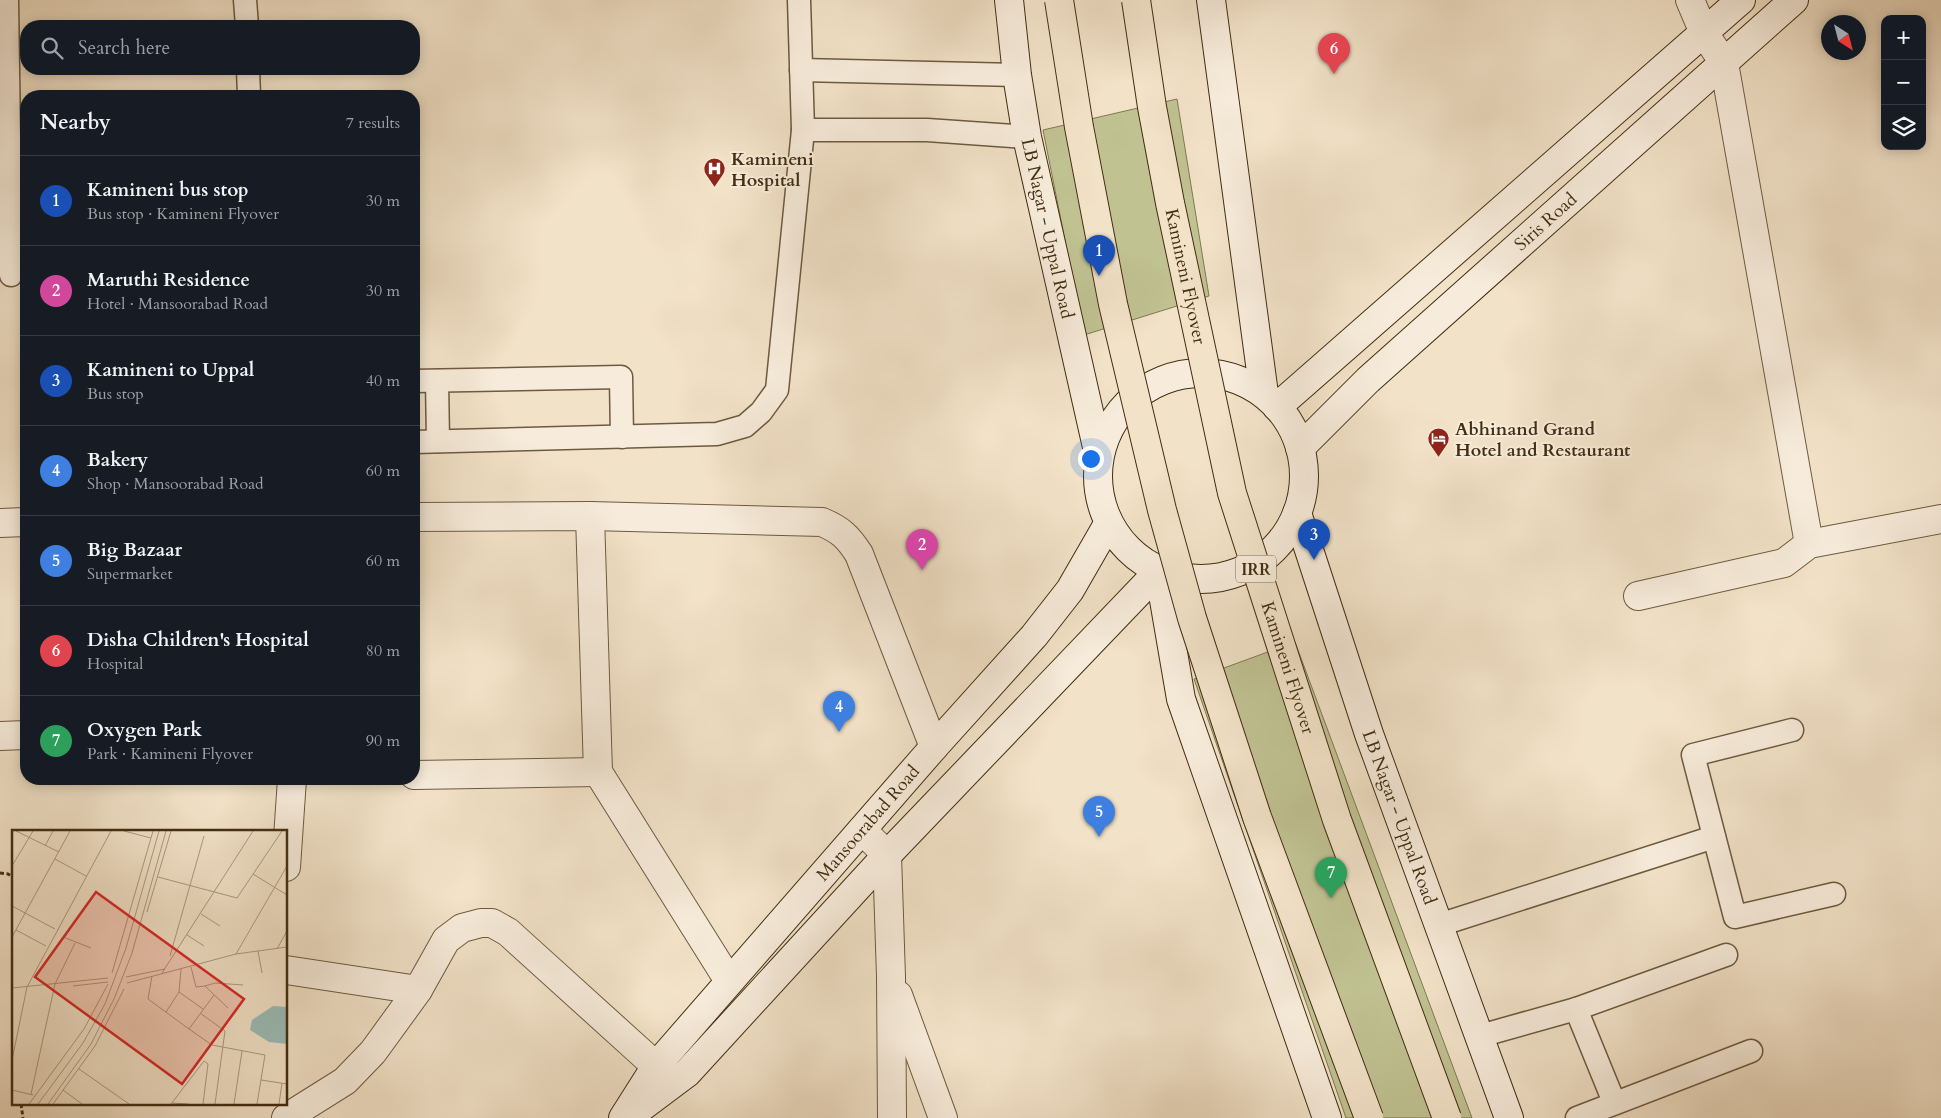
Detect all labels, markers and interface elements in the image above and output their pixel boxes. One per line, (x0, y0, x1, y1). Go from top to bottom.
north arrow (1821, 15, 1866, 60)
map controls (1881, 15, 1926, 150)
button: + (1881, 15, 1926, 60)
search box (20, 20, 420, 75)
pin: 6 (1318, 33, 1350, 74)
icon: search (38, 34, 66, 62)
text: Search here (78, 35, 170, 61)
button: − (1881, 60, 1926, 105)
button: layers (1881, 105, 1926, 150)
text: Nearby (40, 108, 111, 137)
text: 7 results (346, 112, 400, 134)
street label: LB Nagar - Uppal Road (1015, 136, 1080, 321)
place label: Kamineni Hospital (731, 147, 814, 193)
hospital icon: Kamineni Hospital (703, 157, 727, 188)
text: Kamineni bus stop (87, 177, 249, 203)
street label: Siris Road (1509, 187, 1583, 257)
text: 1 (52, 190, 60, 212)
text: 30 m (366, 190, 400, 212)
text: Bus stop · Kamineni Flyover (87, 203, 279, 225)
street label: Kamineni Flyover (1159, 206, 1212, 347)
pin: 1 (1083, 235, 1115, 276)
text: Maruthi Residence (87, 267, 250, 293)
text: 2 (52, 280, 60, 302)
text: 30 m (366, 280, 400, 302)
text: Hotel · Mansoorabad Road (87, 293, 268, 315)
text: Kamineni to Uppal (87, 357, 254, 383)
text: 3 (52, 370, 60, 392)
text: 40 m (366, 370, 400, 392)
text: Bus stop (87, 383, 144, 405)
place label: Abhinand Grand Hotel and Restaurant (1455, 417, 1631, 463)
hotel icon: Abhinand Grand Hotel and Restaurant (1427, 427, 1451, 458)
your location (1078, 446, 1104, 472)
text: Bakery (87, 447, 148, 473)
text: 4 (52, 460, 60, 482)
text: 60 m (366, 460, 400, 482)
text: Shop · Mansoorabad Road (87, 473, 264, 495)
pin: 3 (1298, 519, 1330, 560)
pin: 2 (906, 529, 938, 570)
text: Big Bazaar (87, 537, 182, 563)
text: 5 (52, 550, 60, 572)
text: 60 m (366, 550, 400, 572)
road number: IRR (1236, 556, 1276, 582)
text: Supermarket (87, 563, 173, 585)
street label: Kamineni Flyover (1255, 598, 1321, 738)
text: Disha Children's Hospital (87, 627, 309, 653)
text: 6 (52, 640, 60, 662)
text: 80 m (366, 640, 400, 662)
text: Hospital (87, 653, 143, 675)
pin: 4 (823, 691, 855, 732)
text: Oxygen Park (87, 717, 202, 743)
street label: LB Nagar - Uppal Road (1356, 727, 1442, 908)
text: 7 (52, 730, 60, 752)
text: 90 m (366, 730, 400, 752)
text: Park · Kamineni Flyover (87, 743, 253, 765)
street label: Mansoorabad Road (811, 760, 926, 887)
pin: 5 (1083, 796, 1115, 837)
inset map (12, 830, 288, 1106)
pin: 7 (1315, 857, 1347, 898)

